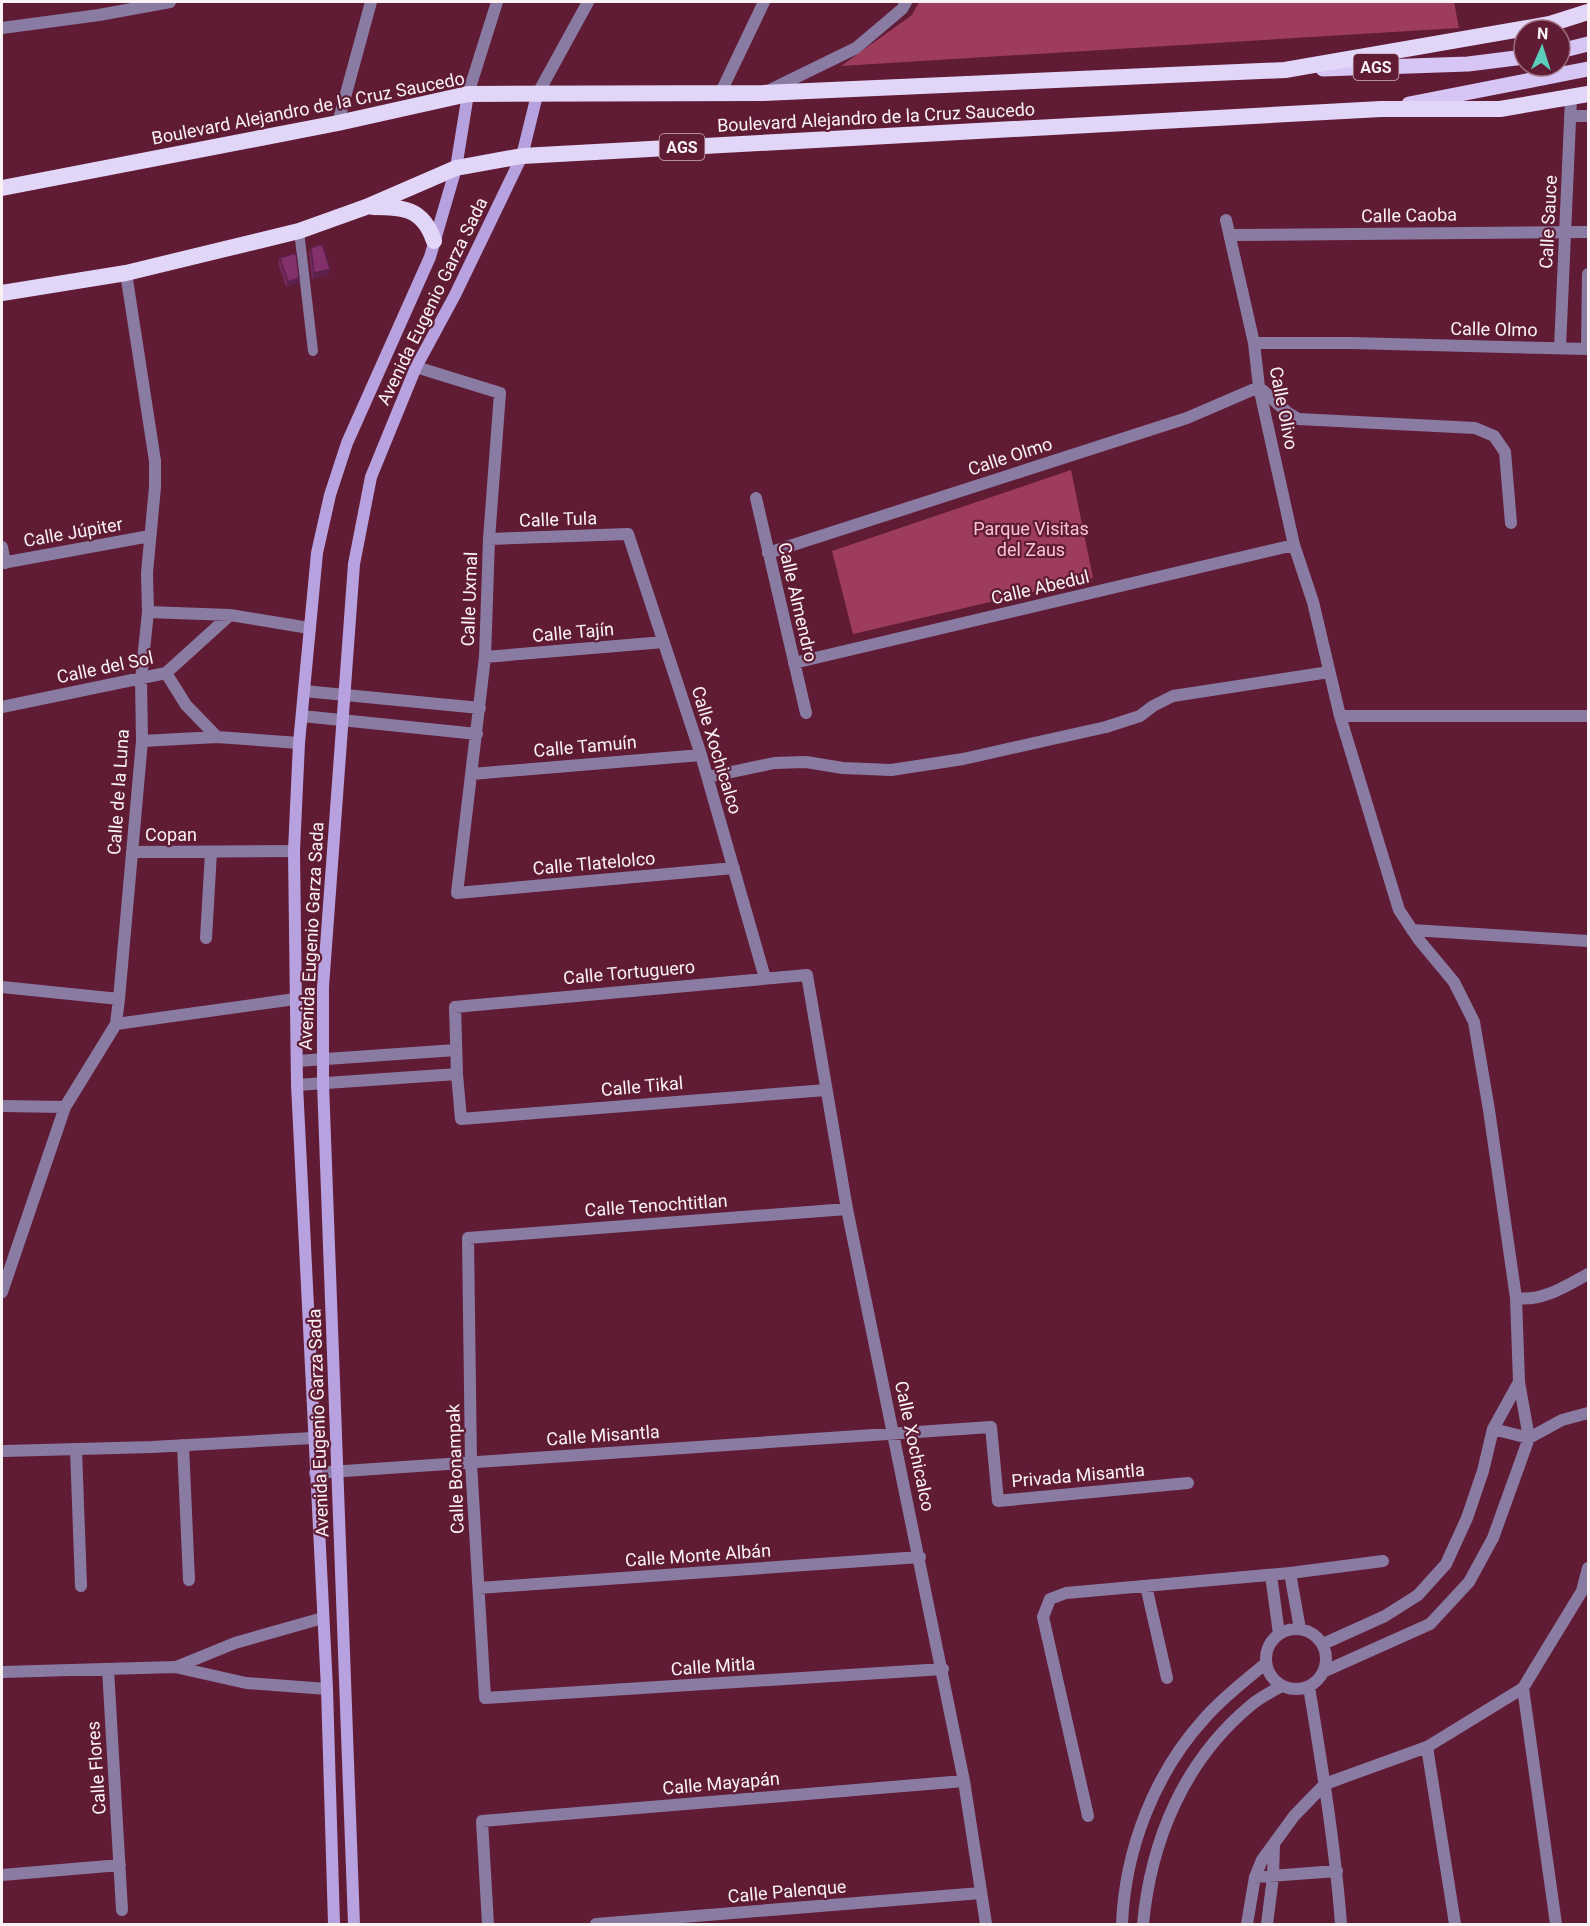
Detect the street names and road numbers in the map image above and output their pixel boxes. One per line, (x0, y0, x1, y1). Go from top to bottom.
road number: AGS (1354, 54, 1398, 80)
street label: Boulevard Alejandro de la Cruz Saucedo (150, 67, 466, 149)
street label: Boulevard Alejandro de la Cruz Saucedo (716, 98, 1036, 136)
road number: AGS (660, 134, 704, 160)
street label: Calle Sauce (1535, 175, 1561, 269)
street label: Avenida Eugenio Garza Sada (372, 194, 492, 408)
street label: Calle Caoba (1361, 204, 1457, 226)
street label: Calle Olmo (1450, 318, 1538, 340)
street label: Calle Olivo (1266, 365, 1302, 451)
street label: Calle Olmo (965, 433, 1055, 479)
street label: Calle Tula (519, 507, 597, 531)
street label: Calle Júpiter (22, 513, 124, 551)
street label: Calle Almendro (774, 540, 822, 664)
street label: Calle Uxmal (457, 551, 481, 647)
street label: Calle Abedul (989, 566, 1091, 608)
street label: Calle Tajín (531, 618, 615, 646)
street label: Calle del Sol (55, 647, 155, 687)
street label: Calle Xochicalco (688, 684, 746, 816)
street label: Calle de la Luna (103, 728, 133, 856)
street label: Calle Tamuín (533, 731, 637, 761)
street label: Avenida Eugenio Garza Sada (295, 821, 327, 1051)
street label: Copan (145, 824, 197, 845)
street label: Calle Tlatelolco (532, 847, 656, 879)
street label: Calle Tortuguero (562, 956, 696, 988)
street label: Calle Tikal (600, 1072, 684, 1100)
street label: Calle Tenochtitlan (584, 1190, 728, 1220)
street label: Avenida Eugenio Garza Sada (304, 1308, 332, 1538)
street label: Calle Xochicalco (891, 1379, 939, 1513)
street label: Calle Bonampak (442, 1403, 468, 1534)
street label: Calle Misantla (546, 1421, 660, 1449)
street label: Privada Misantla (1010, 1459, 1146, 1491)
street label: Calle Monte Albán (624, 1539, 772, 1571)
street label: Calle Mitla (670, 1653, 756, 1679)
street label: Calle Flores (82, 1721, 110, 1815)
street label: Calle Mayapán (661, 1767, 781, 1799)
street label: Calle Palenque (727, 1875, 847, 1907)

